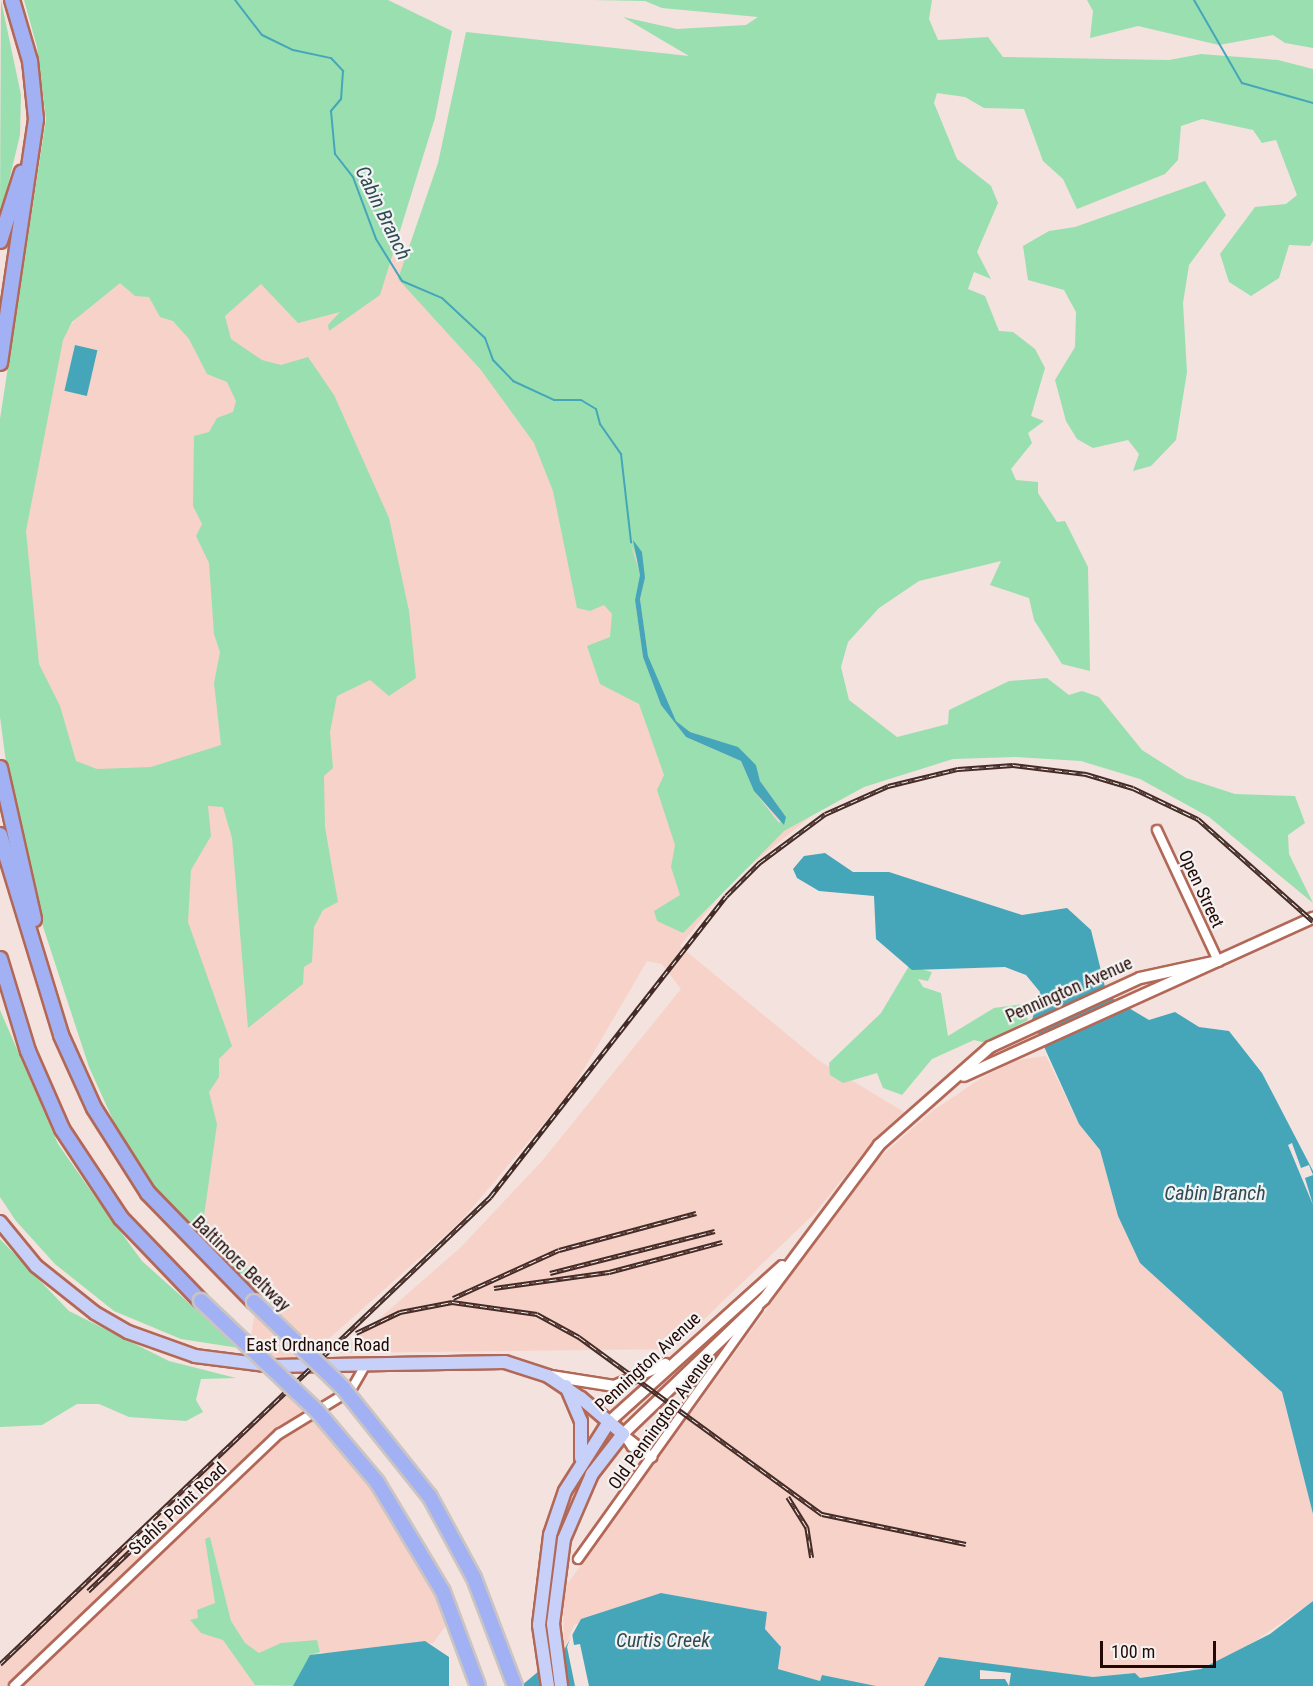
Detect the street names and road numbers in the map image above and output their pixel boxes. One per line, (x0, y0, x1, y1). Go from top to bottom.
street label: Open Street (1174, 847, 1228, 931)
street label: Pennington Avenue (1002, 952, 1136, 1028)
street label: Baltimore Beltway (187, 1212, 295, 1316)
street label: Pennington Avenue (591, 1308, 705, 1416)
street label: East Ordnance Road (246, 1334, 390, 1356)
street label: Old Pennington Avenue (604, 1348, 718, 1494)
street label: Stahls Point Road (125, 1458, 231, 1560)

